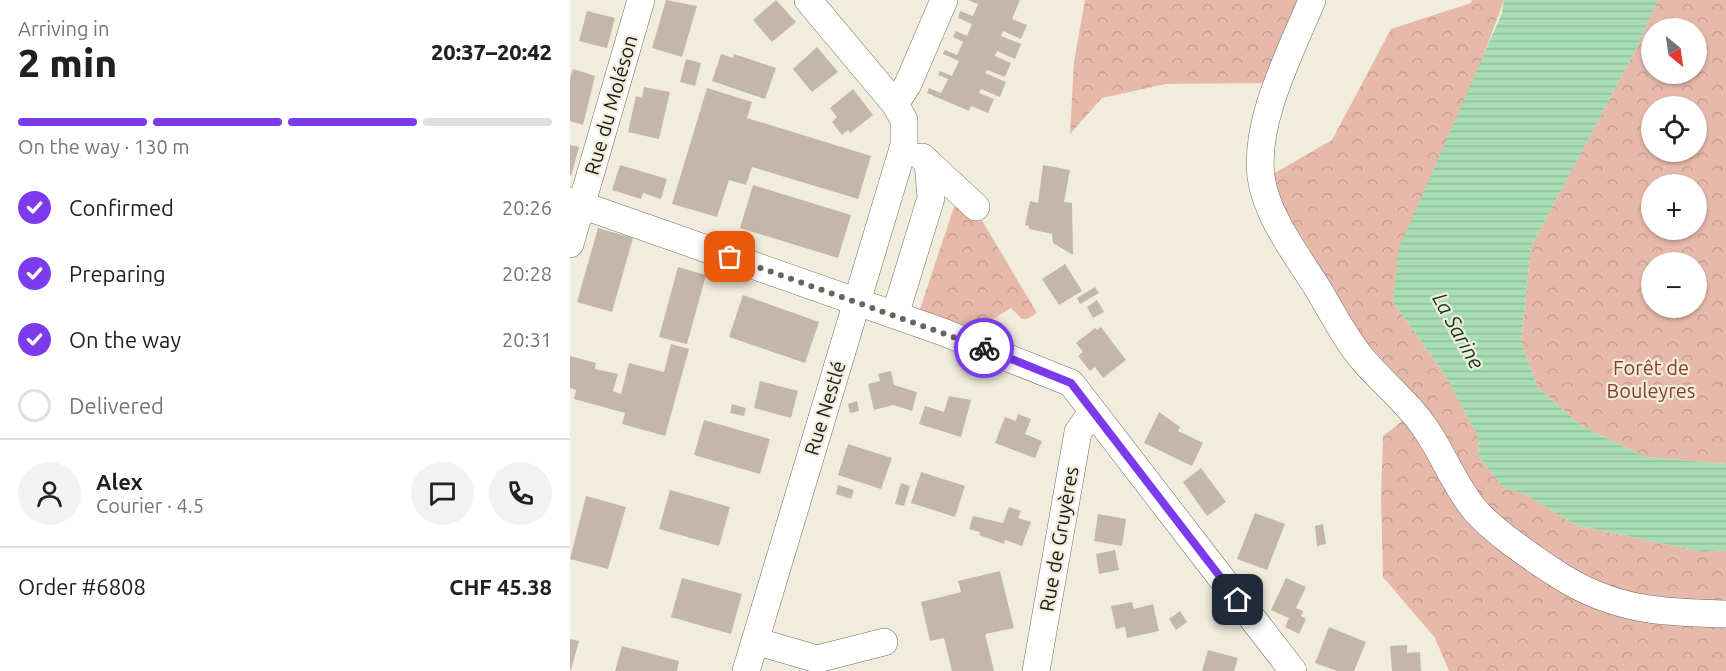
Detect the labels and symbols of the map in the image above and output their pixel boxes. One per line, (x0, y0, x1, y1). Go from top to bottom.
north arrow (1641, 18, 1707, 84)
street label: Rue du Moléson (580, 32, 641, 177)
pin (704, 231, 755, 282)
water label: La Sarine (1428, 288, 1490, 373)
courier (954, 318, 1014, 378)
park label: Forêt de Bouleyres (1606, 356, 1696, 402)
street label: Rue Nestlé (799, 358, 850, 458)
street label: Rue de Gruyères (1034, 465, 1083, 613)
pin (1212, 574, 1263, 625)

